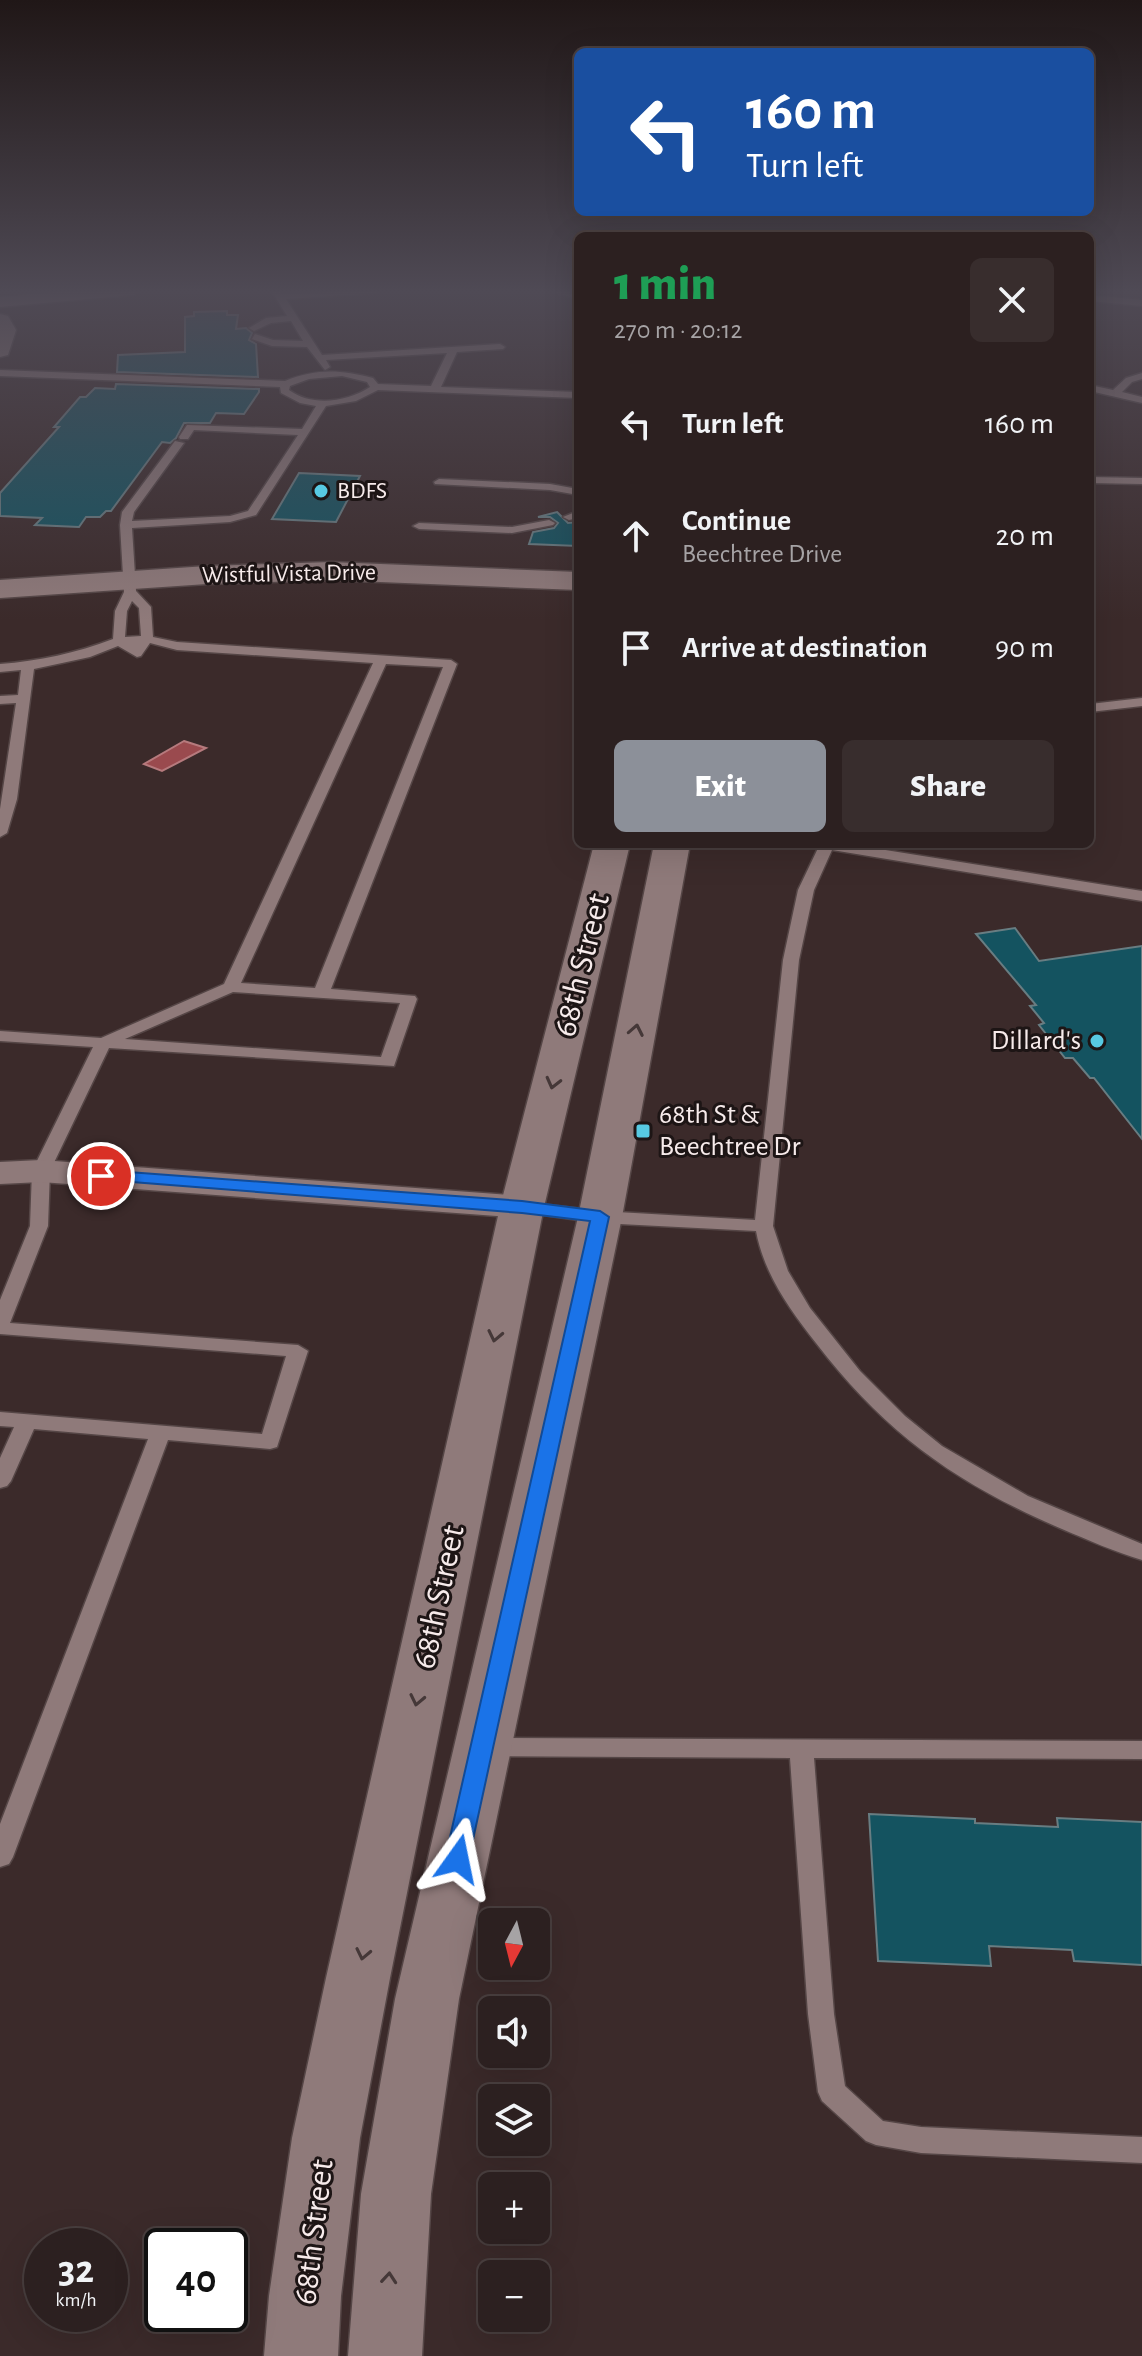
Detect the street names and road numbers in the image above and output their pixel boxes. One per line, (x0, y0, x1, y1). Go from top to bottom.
street label: Wistful Vista Drive (202, 560, 376, 588)
street label: 68th Street (548, 890, 616, 1040)
street label: 68th Street (407, 1522, 471, 1672)
street label: 68th Street (288, 2157, 340, 2307)

